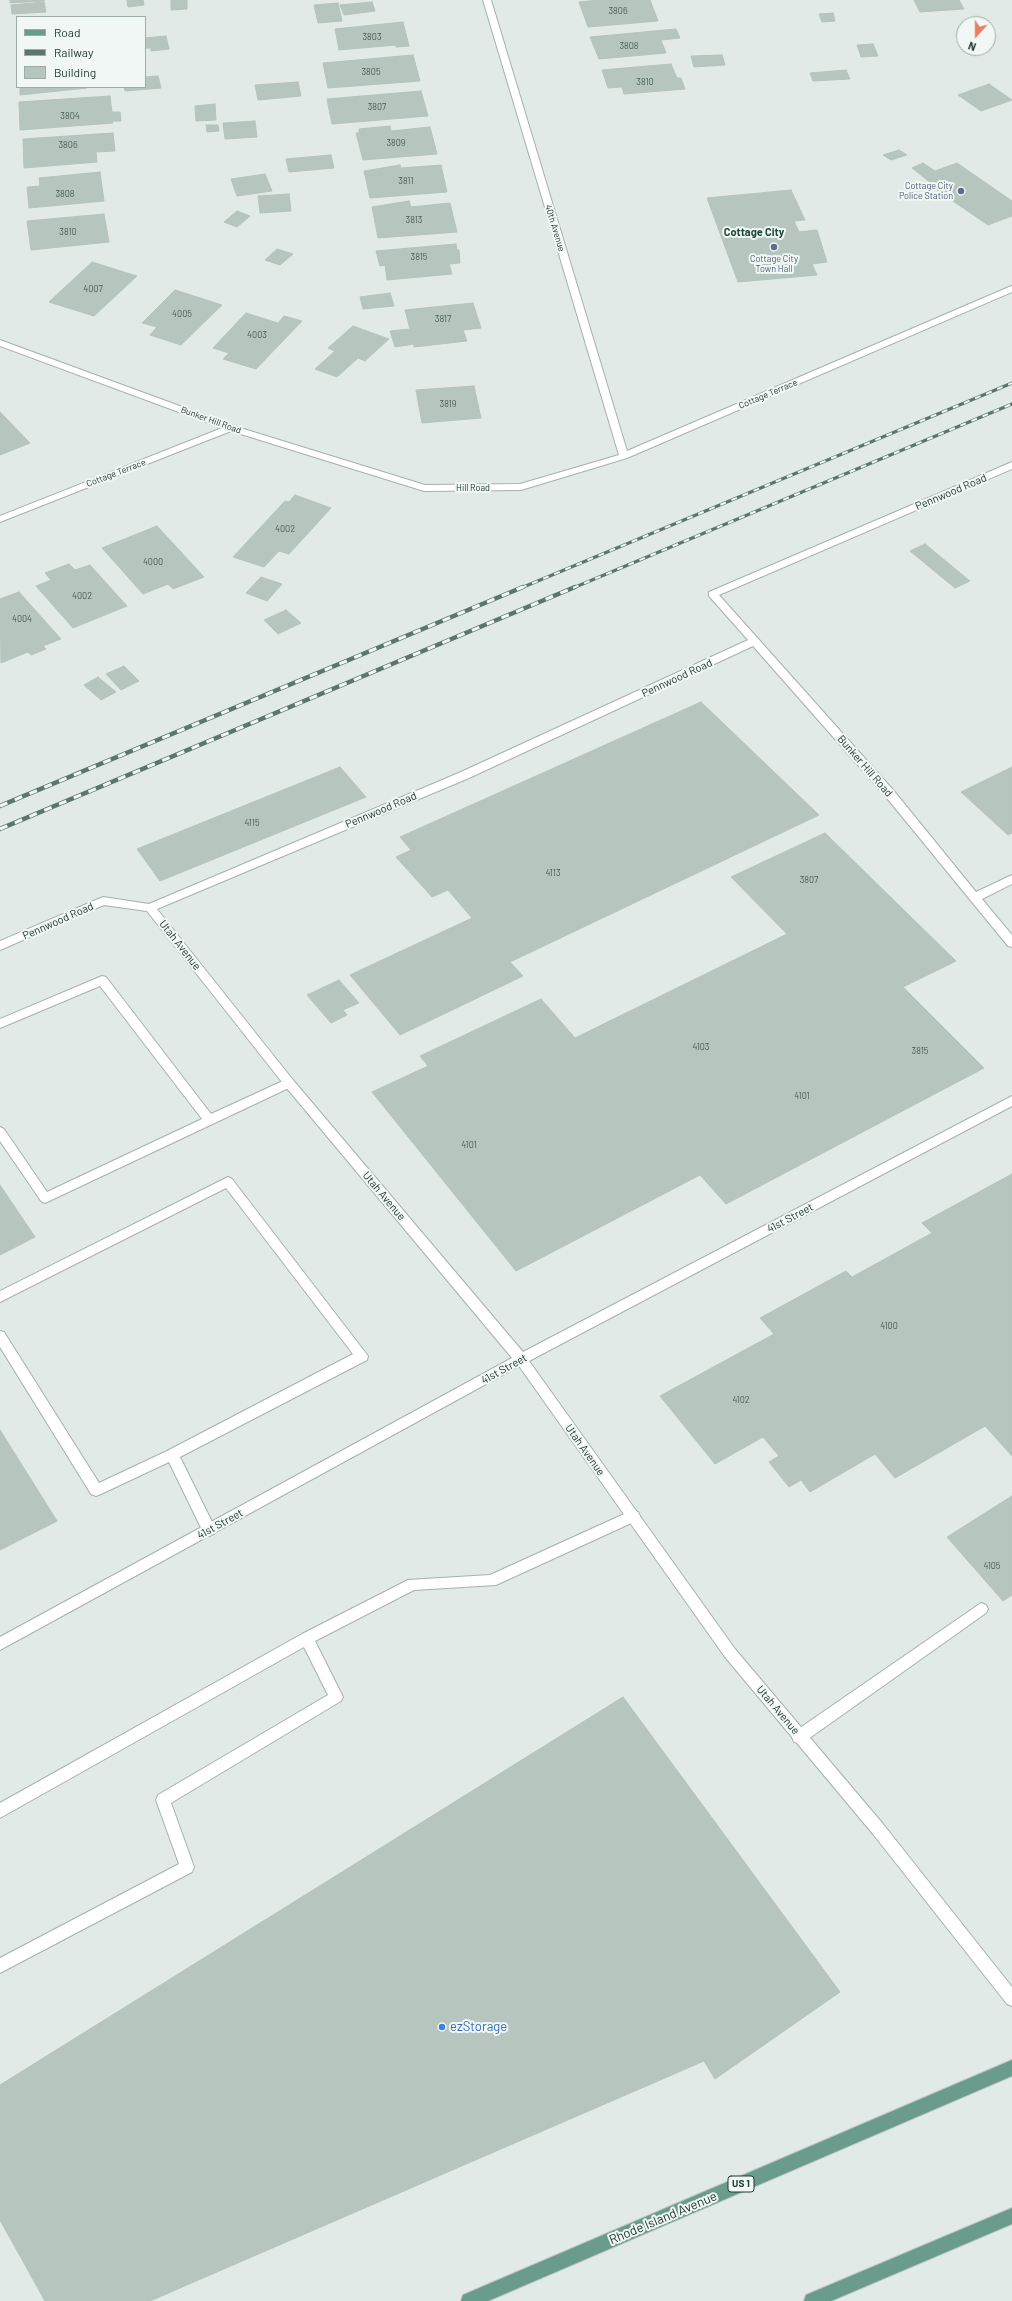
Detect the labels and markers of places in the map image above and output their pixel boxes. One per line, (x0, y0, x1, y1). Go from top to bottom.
place label: Cottage City Police Station (899, 181, 953, 202)
marker: Cottage City Police Station (956, 186, 966, 196)
marker: Cottage City Town Hall (769, 242, 779, 252)
place label: Cottage City Town Hall (750, 254, 798, 275)
place label: ezStorage (450, 2019, 507, 2035)
marker: ezStorage (437, 2022, 447, 2032)

